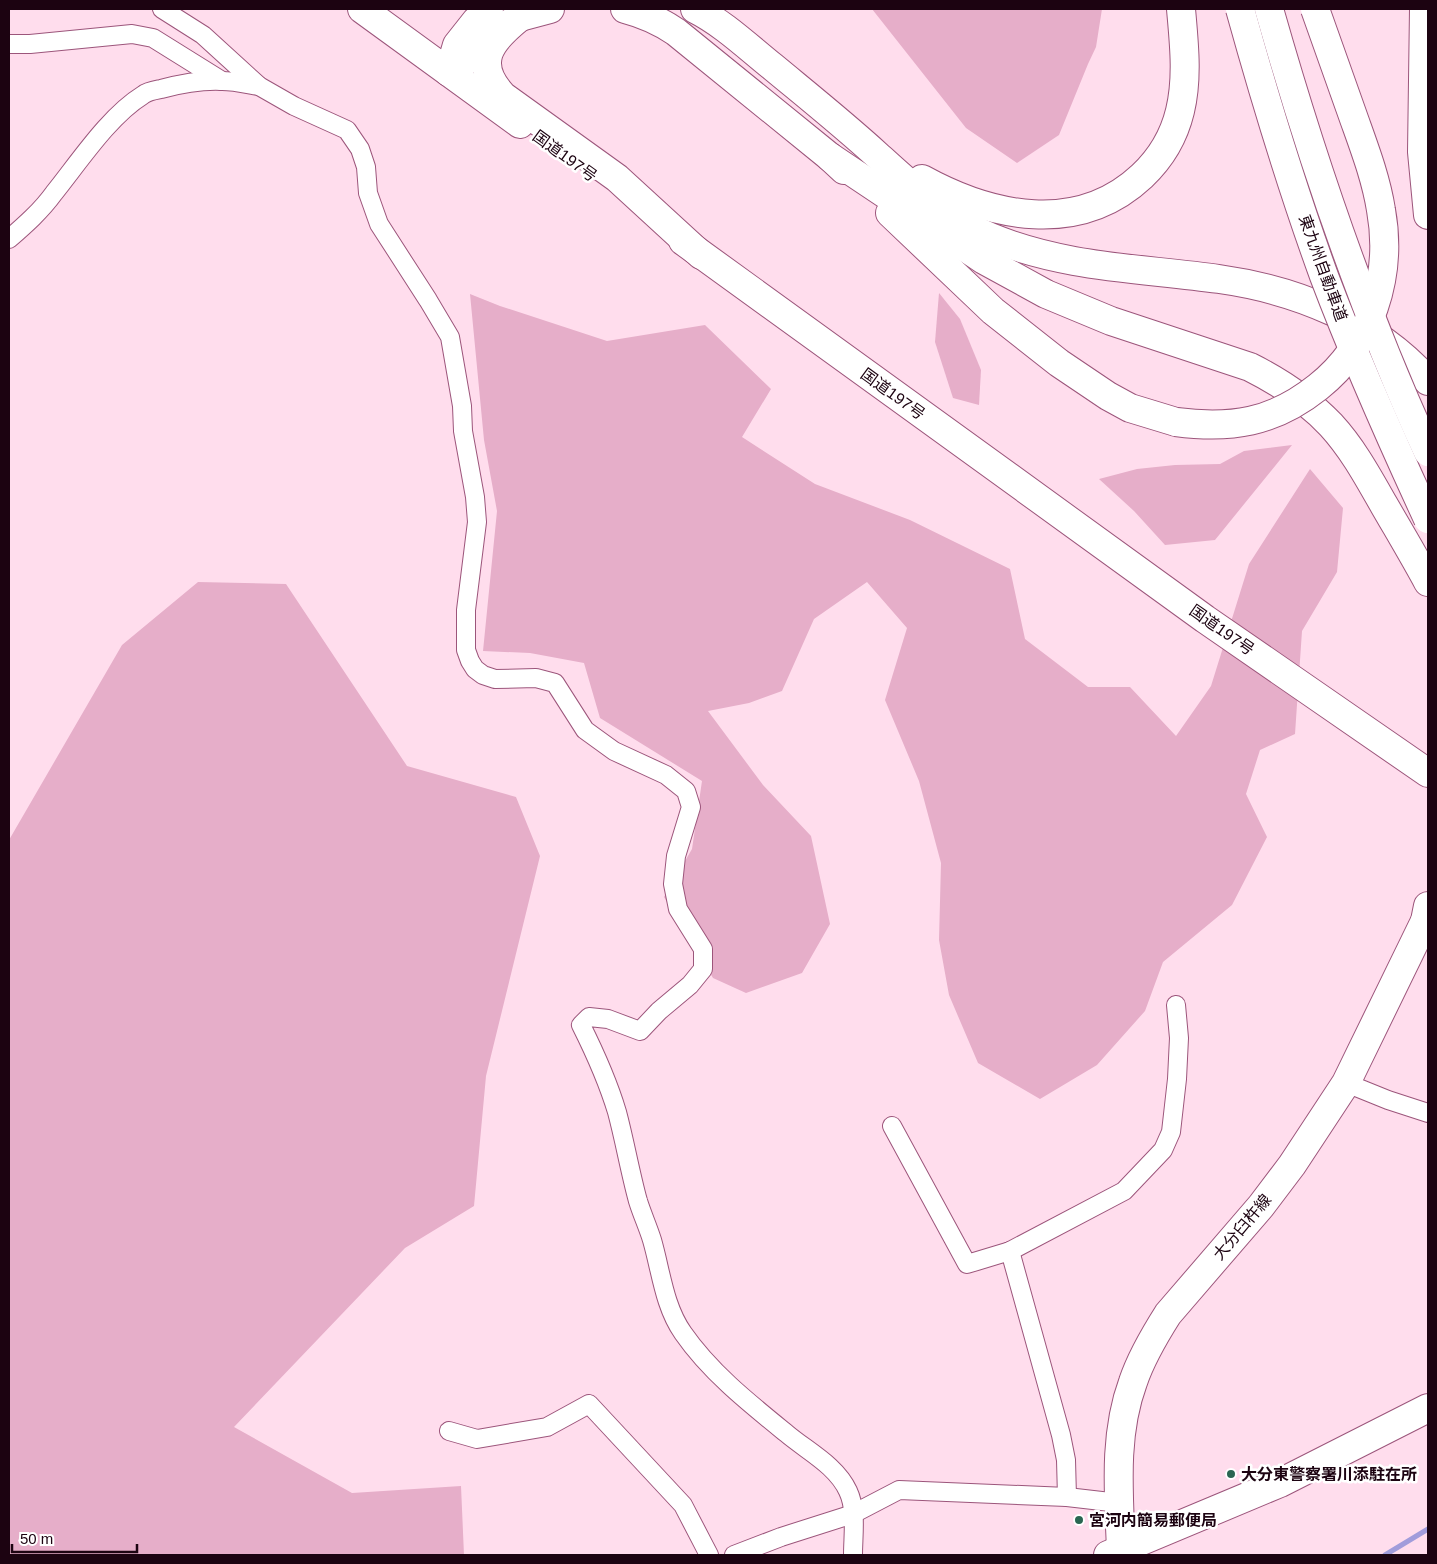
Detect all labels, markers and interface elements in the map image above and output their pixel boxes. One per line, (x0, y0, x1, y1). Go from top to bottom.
street label: 国道197号 (530, 127, 600, 185)
street label: 東九州自動車道 (1296, 212, 1350, 324)
street label: 国道197号 (858, 365, 928, 423)
street label: 国道197号 (1187, 602, 1257, 658)
street label: 大分臼杵線 (1210, 1191, 1274, 1263)
place label: 大分東警察署川添駐在所 (1241, 1466, 1417, 1483)
marker: 大分東警察署川添駐在所 (1225, 1468, 1237, 1480)
place label: 宮河内簡易郵便局 (1089, 1512, 1217, 1529)
marker: 宮河内簡易郵便局 (1073, 1514, 1085, 1526)
scale bar (12, 1522, 138, 1554)
text: 50 m (20, 1530, 53, 1547)

